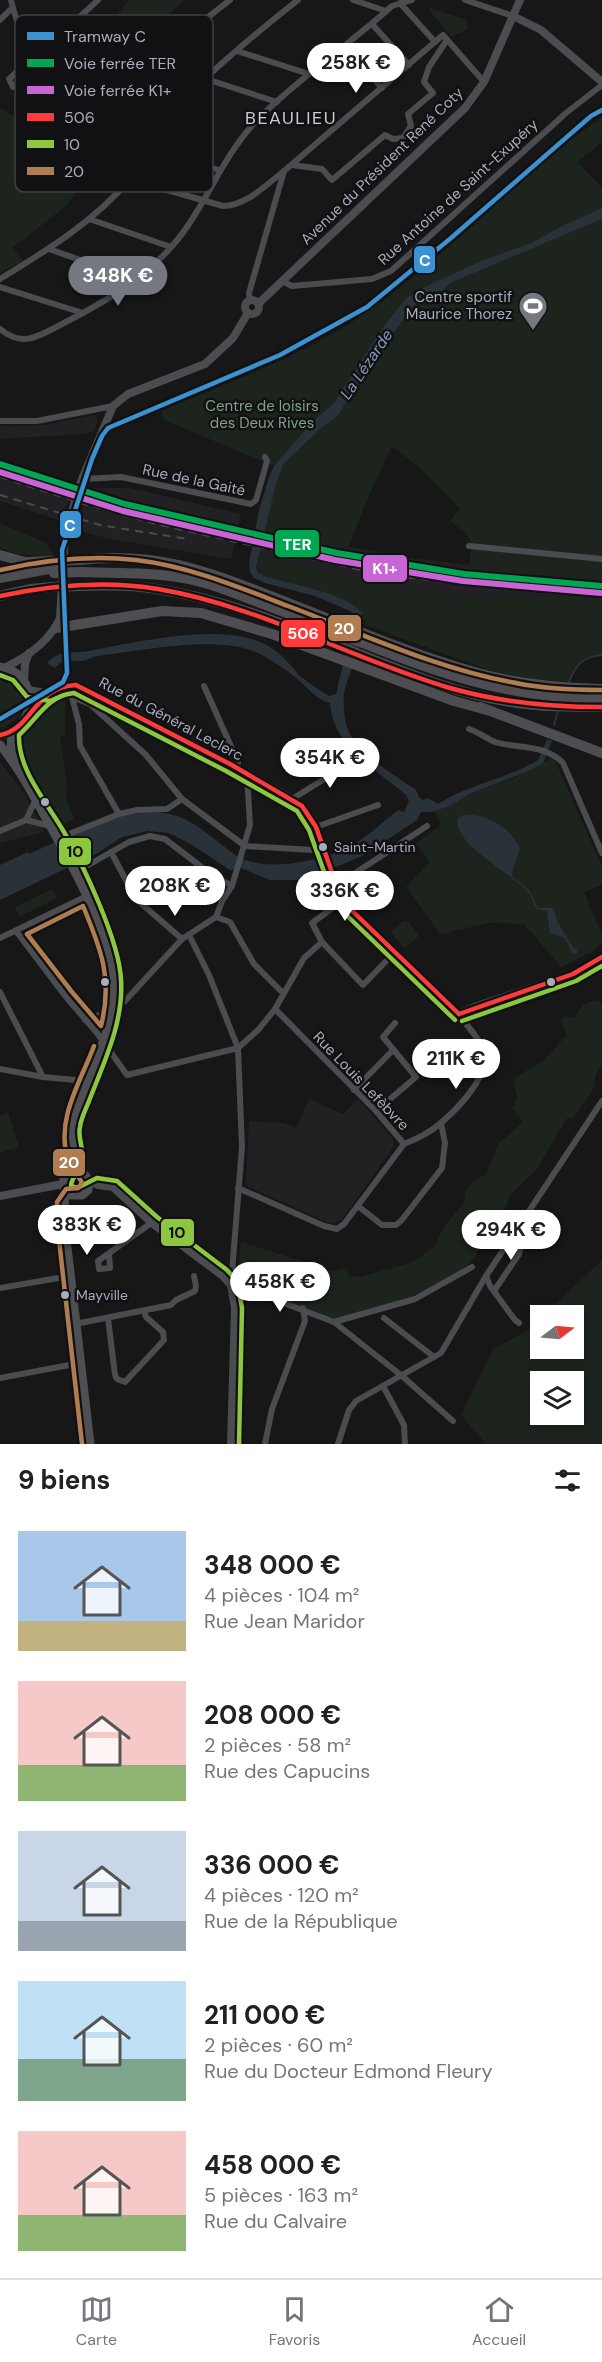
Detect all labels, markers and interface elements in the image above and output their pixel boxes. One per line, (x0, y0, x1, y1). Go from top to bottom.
legend (15, 15, 213, 192)
text: Tramway C (64, 26, 146, 47)
pin: 258K € (307, 43, 405, 94)
text: 258K € (321, 49, 391, 75)
text: Voie ferrée TER (64, 53, 176, 74)
text: Voie ferrée K1+ (64, 80, 172, 101)
street label: Avenue du Président René Coty (296, 82, 468, 249)
district label: BEAULIEU (245, 106, 337, 130)
text: 506 (64, 107, 95, 128)
street label: Rue Antoine de Saint-Exupéry (374, 114, 543, 269)
text: 10 (64, 134, 80, 155)
text: 20 (64, 161, 84, 182)
line badge: C (413, 245, 436, 274)
text: C (419, 250, 431, 271)
pin: 348K € (69, 256, 167, 307)
text: 348K € (82, 262, 154, 288)
place label: Centre sportif Maurice Thorez (406, 287, 512, 324)
sports icon: Centre sportif Maurice Thorez (517, 290, 549, 332)
water label: La Lézarde (335, 325, 398, 403)
park label: Centre de loisirs des Deux Rives (205, 396, 319, 433)
street label: Rue de la Gaité (141, 459, 247, 501)
line badge: C (59, 510, 82, 539)
text: C (64, 515, 76, 536)
line badge: TER (274, 529, 320, 558)
text: TER (283, 534, 311, 555)
line badge: K1+ (362, 554, 408, 583)
text: K1+ (372, 558, 398, 579)
line badge: 20 (327, 614, 362, 642)
text: 20 (334, 618, 354, 639)
line badge: 506 (280, 619, 326, 648)
text: 506 (287, 623, 319, 644)
street label: Rue du Général Leclerc (95, 672, 247, 766)
pin: 354K € (281, 738, 379, 789)
text: 354K € (294, 744, 366, 770)
unlabelled marker (39, 796, 51, 808)
line badge: 10 (58, 837, 92, 866)
place label: Saint-Martin (334, 838, 416, 856)
text: 10 (66, 841, 84, 862)
marker: Saint-Martin (317, 841, 329, 853)
pin: 208K € (126, 866, 224, 917)
pin: 336K € (296, 871, 394, 922)
text: 208K € (139, 872, 211, 898)
text: 336K € (310, 877, 380, 903)
unlabelled marker (99, 976, 111, 988)
unlabelled marker (545, 976, 557, 988)
street label: Rue Louis Lefèbvre (309, 1027, 413, 1135)
pin: 211K € (407, 1039, 505, 1090)
text: 211K € (426, 1045, 486, 1071)
line badge: 20 (52, 1148, 86, 1177)
text: 20 (59, 1152, 79, 1173)
pin: 383K € (38, 1205, 136, 1256)
pin: 294K € (462, 1210, 560, 1261)
text: 383K € (52, 1211, 122, 1237)
text: 294K € (476, 1216, 546, 1242)
line badge: 10 (160, 1218, 195, 1247)
text: 10 (168, 1222, 186, 1243)
pin: 458K € (231, 1262, 329, 1313)
text: 458K € (244, 1268, 316, 1294)
place label: Mayville (76, 1286, 128, 1304)
marker: Mayville (59, 1289, 71, 1301)
north arrow (530, 1305, 584, 1359)
map controls (530, 1305, 584, 1425)
button: layers (530, 1371, 584, 1425)
text: 9 biens (18, 1463, 110, 1497)
icon: filters (551, 1464, 584, 1497)
text: 348 000 € (204, 1548, 341, 1582)
icon: home (66, 1555, 138, 1627)
text: 4 pièces · 104 m² (204, 1582, 359, 1608)
text: Rue Jean Maridor (204, 1608, 365, 1634)
text: 208 000 € (204, 1698, 341, 1732)
icon: home (66, 1705, 138, 1777)
text: 2 pièces · 58 m² (204, 1732, 351, 1758)
text: Rue des Capucins (204, 1758, 370, 1784)
text: 336 000 € (204, 1848, 340, 1882)
icon: home (66, 1855, 138, 1927)
text: 4 pièces · 120 m² (204, 1882, 359, 1908)
text: Rue de la République (204, 1908, 398, 1934)
text: 211 000 € (204, 1998, 326, 2032)
icon: home (66, 2005, 138, 2077)
text: 2 pièces · 60 m² (204, 2032, 353, 2058)
text: Rue du Docteur Edmond Fleury (204, 2058, 493, 2084)
text: 458 000 € (204, 2148, 341, 2182)
icon: home (66, 2155, 138, 2227)
text: 5 pièces · 163 m² (204, 2182, 358, 2208)
text: Rue du Calvaire (204, 2208, 347, 2234)
tab: Carte (76, 2293, 117, 2350)
tab: Favoris (269, 2293, 320, 2350)
tab: Accueil (472, 2293, 526, 2350)

